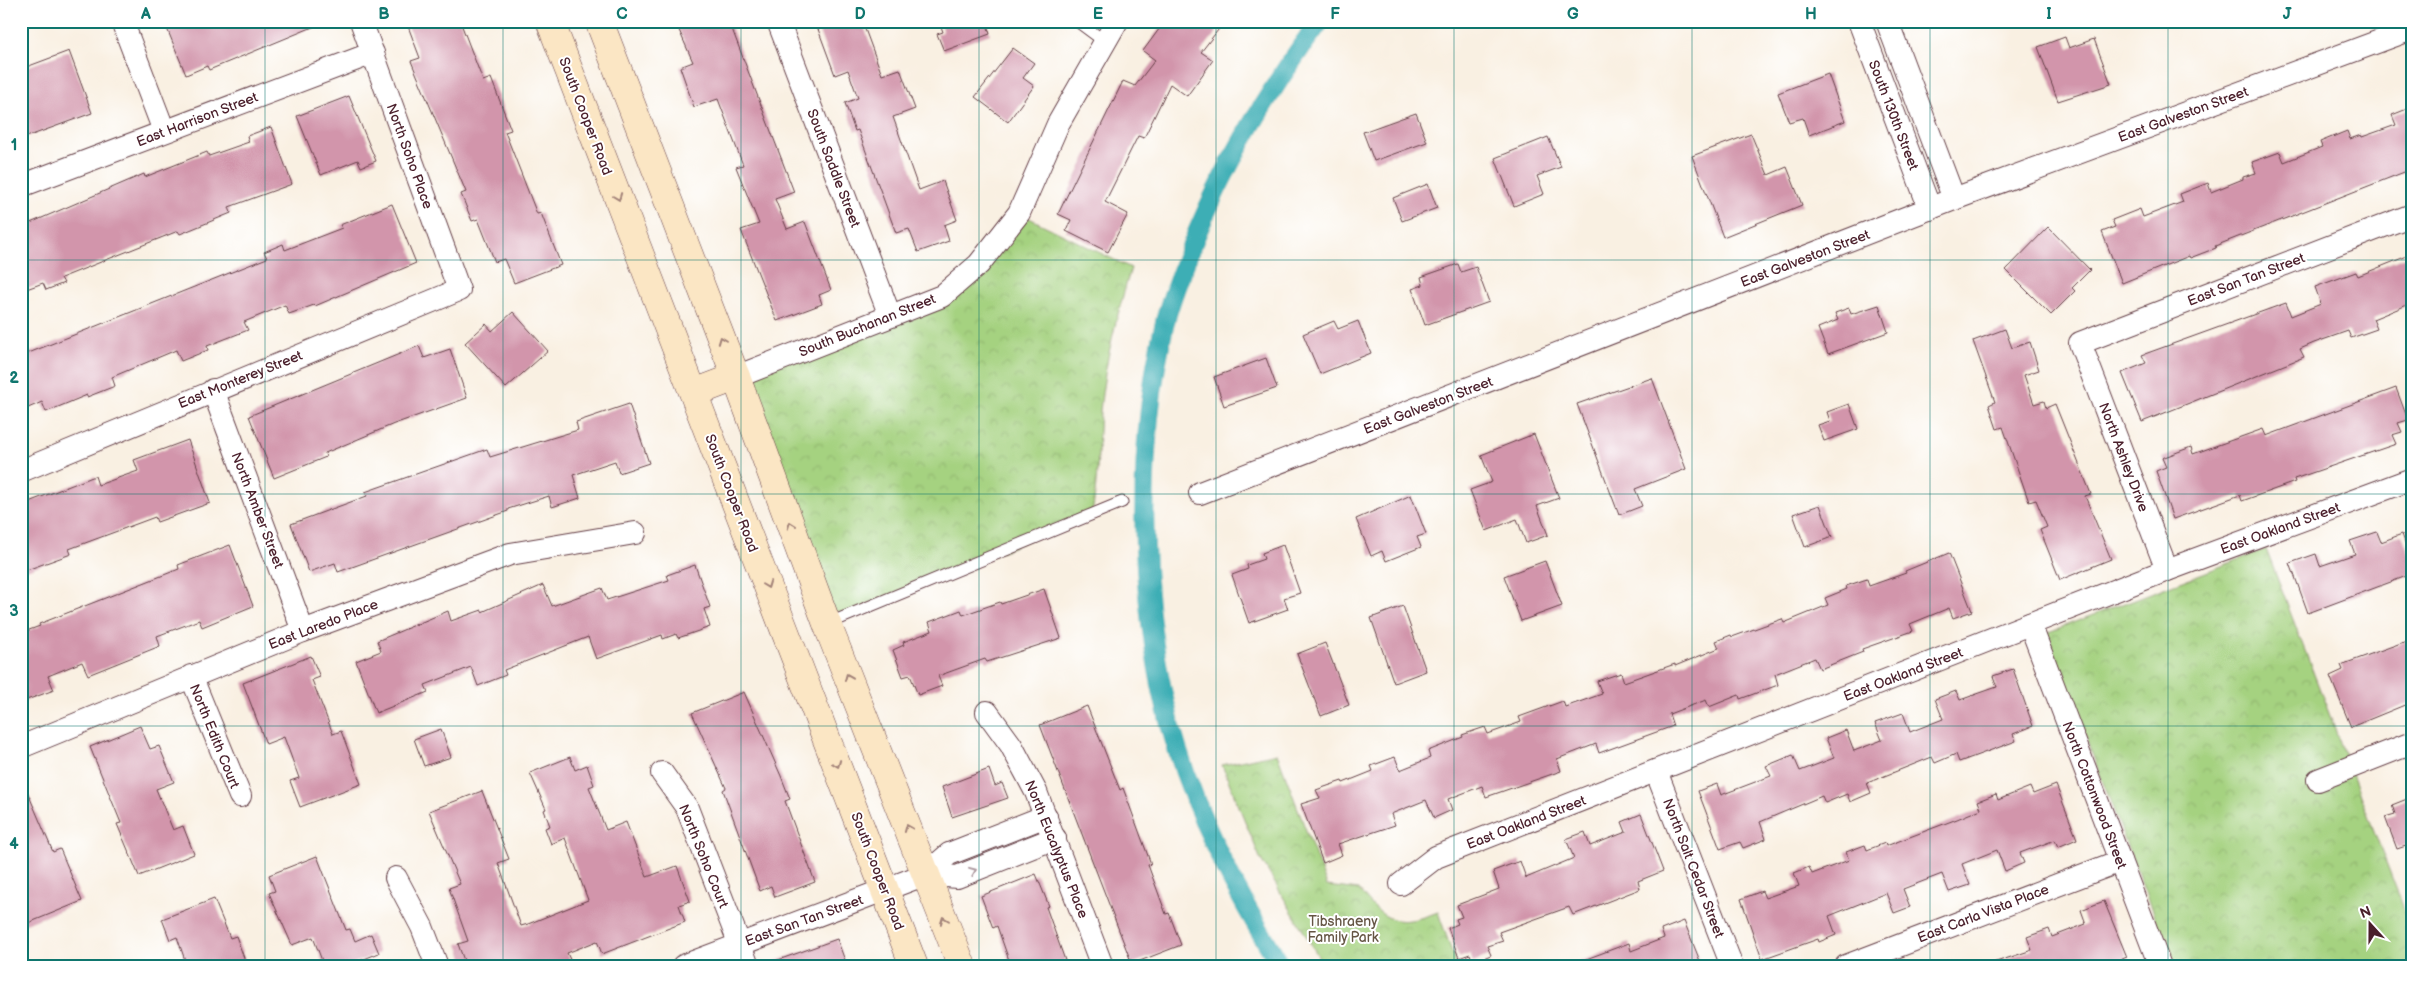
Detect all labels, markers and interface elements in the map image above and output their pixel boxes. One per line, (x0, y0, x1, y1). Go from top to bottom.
text: A (140, 5, 151, 24)
text: B (378, 5, 390, 24)
text: C (616, 5, 628, 24)
text: D (854, 5, 866, 24)
text: E (1093, 5, 1103, 24)
text: F (1330, 5, 1340, 24)
text: G (1567, 5, 1579, 24)
text: H (1805, 5, 1817, 24)
text: I (2046, 5, 2052, 24)
text: J (2283, 5, 2292, 24)
street label: South Cooper Road (555, 55, 616, 178)
street label: South 130th Street (1865, 58, 1923, 173)
street label: East Galveston Street (2116, 83, 2251, 146)
street label: East Harrison Street (134, 88, 261, 150)
street label: North Soho Place (383, 101, 436, 211)
street label: South Saddle Street (803, 107, 864, 230)
text: 1 (11, 136, 17, 155)
one-way arrow (612, 192, 622, 201)
street label: East Galveston Street (1738, 226, 1873, 291)
street label: East San Tan Street (2185, 249, 2308, 310)
street label: South Buchanan Street (796, 290, 939, 361)
one-way arrow (718, 336, 728, 345)
street label: East Monterey Street (176, 346, 305, 412)
text: 2 (9, 369, 19, 388)
street label: East Galveston Street (1361, 373, 1496, 438)
street label: North Ashley Drive (2095, 400, 2152, 514)
street label: South Cooper Road (701, 432, 762, 555)
street label: North Amber Street (228, 450, 288, 571)
street label: East Oakland Street (2218, 499, 2343, 558)
one-way arrow (787, 522, 797, 530)
one-way arrow (761, 581, 771, 589)
street label: East Laredo Place (266, 596, 380, 653)
text: 3 (9, 602, 19, 621)
street label: East Oakland Street (1841, 644, 1966, 705)
one-way arrow (844, 673, 854, 682)
street label: North Edith Court (186, 682, 243, 791)
street label: North Cottonwood Street (2059, 719, 2131, 872)
one-way arrow (831, 759, 841, 768)
street label: North Eucalyptus Place (1021, 778, 1092, 921)
street label: East Oakland Street (1464, 792, 1589, 853)
street label: North Salt Cedar Street (1659, 796, 1728, 941)
street label: North Soho Court (675, 802, 732, 911)
street label: South Cooper Road (847, 810, 908, 933)
one-way arrow (904, 825, 914, 833)
text: 4 (9, 835, 19, 854)
one-way arrow (968, 866, 977, 877)
street label: East Carla Vista Place (1915, 881, 2051, 946)
street label: East San Tan Street (743, 891, 866, 950)
north arrow (2346, 900, 2396, 950)
text: N (2358, 903, 2373, 922)
park label: Tibshraeny Family Park (1307, 913, 1379, 946)
one-way arrow (940, 916, 950, 925)

